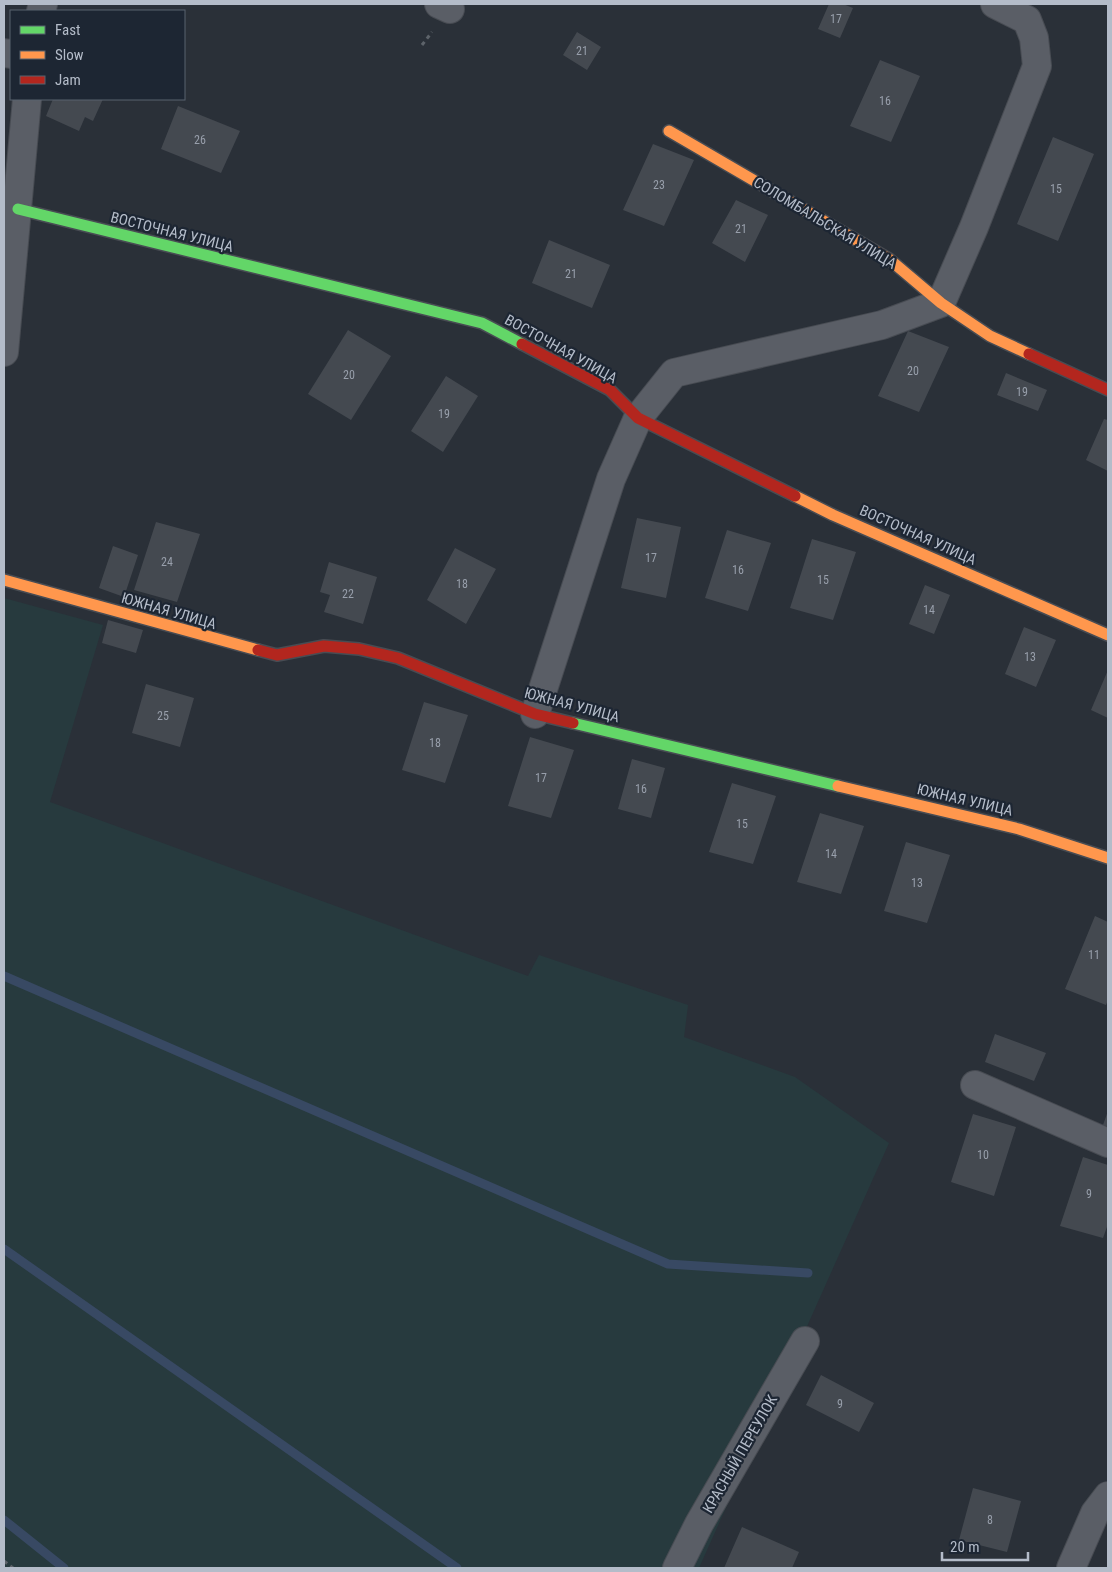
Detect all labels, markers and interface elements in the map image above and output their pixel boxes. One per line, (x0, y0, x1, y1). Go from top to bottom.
legend (10, 10, 185, 100)
house number: 17 (830, 12, 842, 26)
text: Fast (55, 21, 80, 39)
house number: 21 (576, 44, 588, 58)
text: Slow (55, 46, 84, 64)
text: Jam (55, 71, 81, 89)
house number: 16 (879, 94, 891, 108)
house number: 26 (194, 133, 206, 147)
street label: СОЛОМБАЛЬСКАЯ УЛИЦА (750, 173, 900, 273)
house number: 23 (653, 178, 665, 192)
house number: 15 (1050, 182, 1062, 196)
street label: ВОСТОЧНАЯ УЛИЦА (109, 208, 236, 256)
house number: 21 (735, 222, 747, 236)
house number: 21 (565, 267, 577, 281)
street label: ВОСТОЧНАЯ УЛИЦА (502, 311, 621, 388)
house number: 20 (907, 364, 919, 378)
house number: 20 (343, 368, 355, 382)
house number: 19 (1016, 385, 1028, 399)
house number: 19 (438, 407, 450, 421)
street label: ВОСТОЧНАЯ УЛИЦА (857, 501, 979, 569)
house number: 17 (645, 551, 657, 565)
house number: 24 (161, 555, 173, 569)
house number: 16 (732, 563, 744, 577)
house number: 15 (817, 573, 829, 587)
house number: 18 (456, 577, 468, 591)
house number: 22 (342, 587, 354, 601)
street label: ЮЖНАЯ УЛИЦА (119, 589, 219, 633)
house number: 14 (923, 603, 935, 617)
house number: 13 (1024, 650, 1036, 664)
street label: ЮЖНАЯ УЛИЦА (522, 684, 622, 726)
house number: 25 (157, 709, 169, 723)
house number: 18 (429, 736, 441, 750)
house number: 17 (535, 771, 547, 785)
street label: ЮЖНАЯ УЛИЦА (915, 780, 1015, 820)
house number: 16 (635, 782, 647, 796)
house number: 15 (736, 817, 748, 831)
house number: 14 (825, 847, 837, 861)
house number: 13 (911, 876, 923, 890)
house number: 11 (1088, 948, 1100, 962)
house number: 10 (977, 1148, 989, 1162)
house number: 9 (1086, 1187, 1092, 1201)
street label: КРАСНЫЙ ПЕРЕУЛОК (699, 1391, 781, 1516)
house number: 9 (837, 1397, 843, 1411)
house number: 8 (987, 1513, 993, 1527)
scale bar (942, 1530, 1028, 1562)
text: 20 m (950, 1538, 980, 1556)

